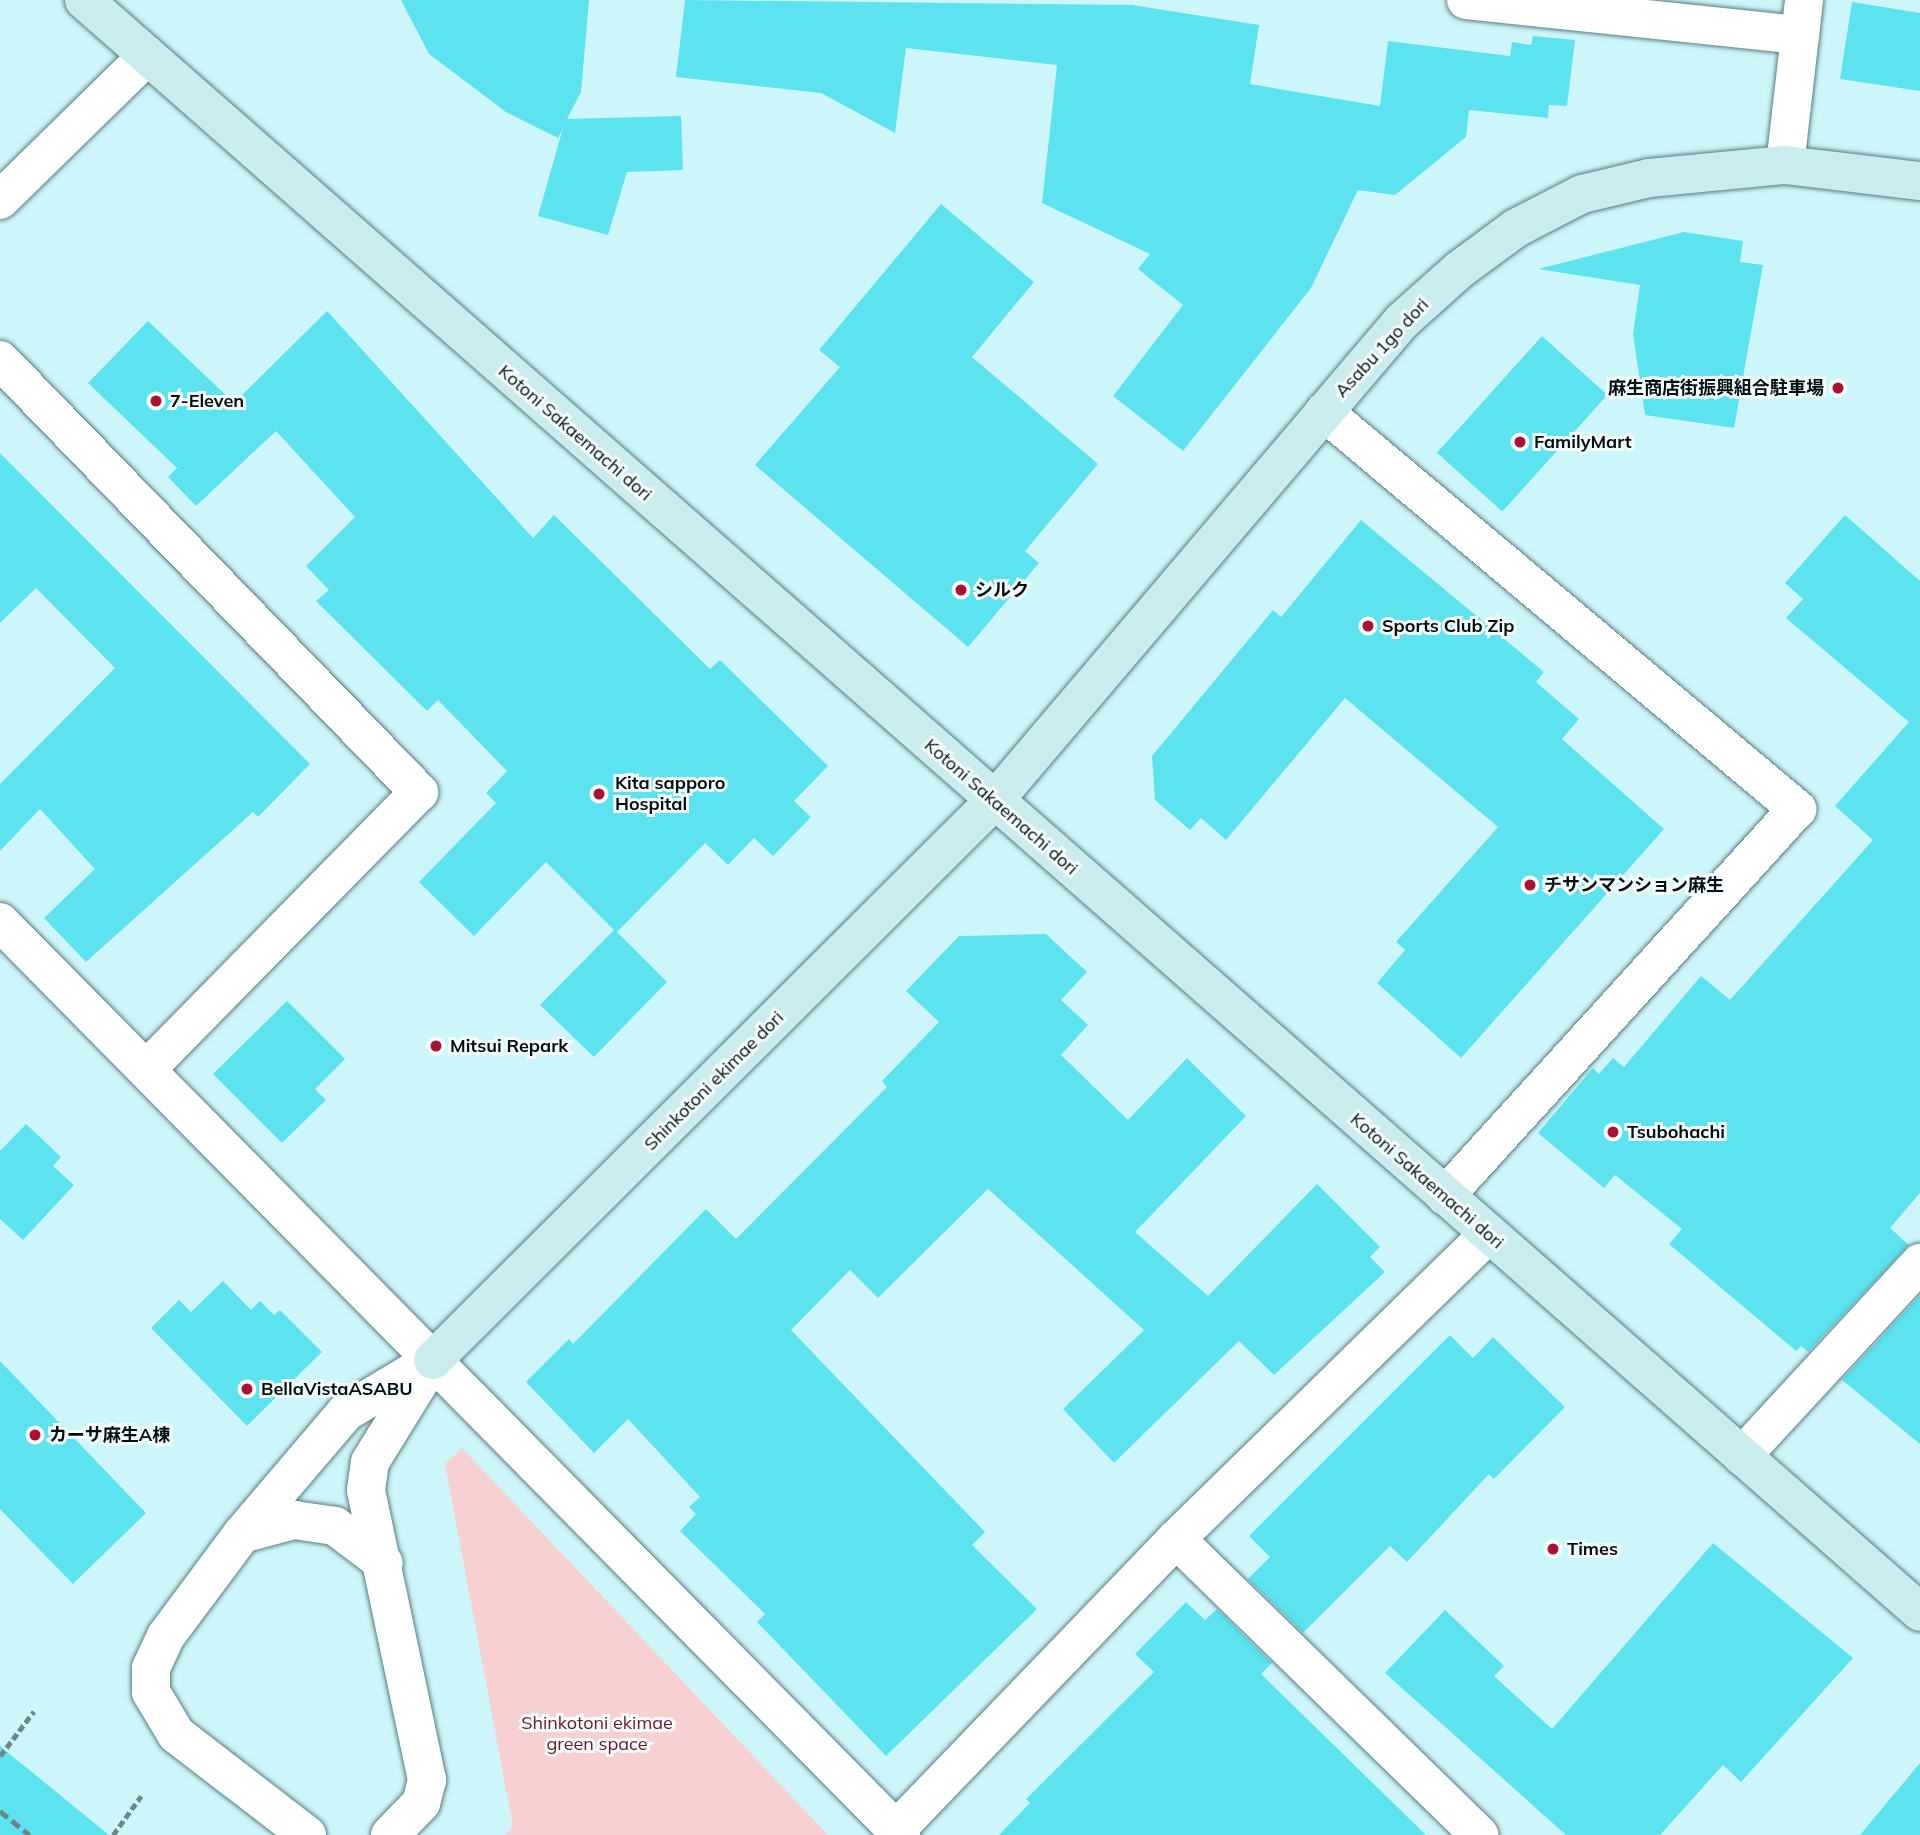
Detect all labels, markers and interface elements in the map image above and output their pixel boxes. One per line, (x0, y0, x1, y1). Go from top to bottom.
street label: Asabu 1go dori (1331, 294, 1433, 402)
street label: Kotoni Sakaemachi dori (494, 361, 656, 505)
place label: 麻生商店街振興組合駐車場 (1608, 377, 1824, 399)
marker: 麻生商店街振興組合駐車場 (1830, 380, 1846, 396)
place label: 7-Eleven (170, 390, 244, 412)
marker: 7-Eleven (148, 393, 164, 409)
place label: FamilyMart (1534, 431, 1632, 453)
marker: FamilyMart (1512, 434, 1528, 450)
place label: シルク (975, 579, 1029, 601)
marker: シルク (953, 582, 969, 598)
place label: Sports Club Zip (1382, 615, 1514, 637)
marker: Sports Club Zip (1360, 618, 1376, 634)
street label: Kotoni Sakaemachi dori (920, 735, 1082, 879)
place label: Kita sapporo Hospital (615, 773, 725, 816)
marker: Kita sapporo Hospital (589, 784, 609, 804)
place label: チサンマンション麻生 (1544, 874, 1724, 896)
marker: チサンマンション麻生 (1522, 877, 1538, 893)
street label: Shinkotoni ekimae dori (640, 1007, 788, 1155)
place label: Mitsui Repark (450, 1035, 568, 1057)
marker: Mitsui Repark (428, 1038, 444, 1054)
street label: Kotoni Sakaemachi dori (1346, 1109, 1508, 1253)
place label: Tsubohachi (1627, 1121, 1725, 1143)
marker: Tsubohachi (1605, 1124, 1621, 1140)
place label: BellaVistaASABU (261, 1378, 413, 1400)
marker: BellaVistaASABU (239, 1381, 255, 1397)
place label: カーサ麻生A棟 (49, 1424, 170, 1446)
marker: カーサ麻生A棟 (27, 1427, 43, 1443)
place label: Times (1567, 1538, 1618, 1560)
marker: Times (1545, 1541, 1561, 1557)
park label: Shinkotoni ekimae green space (521, 1713, 673, 1756)

